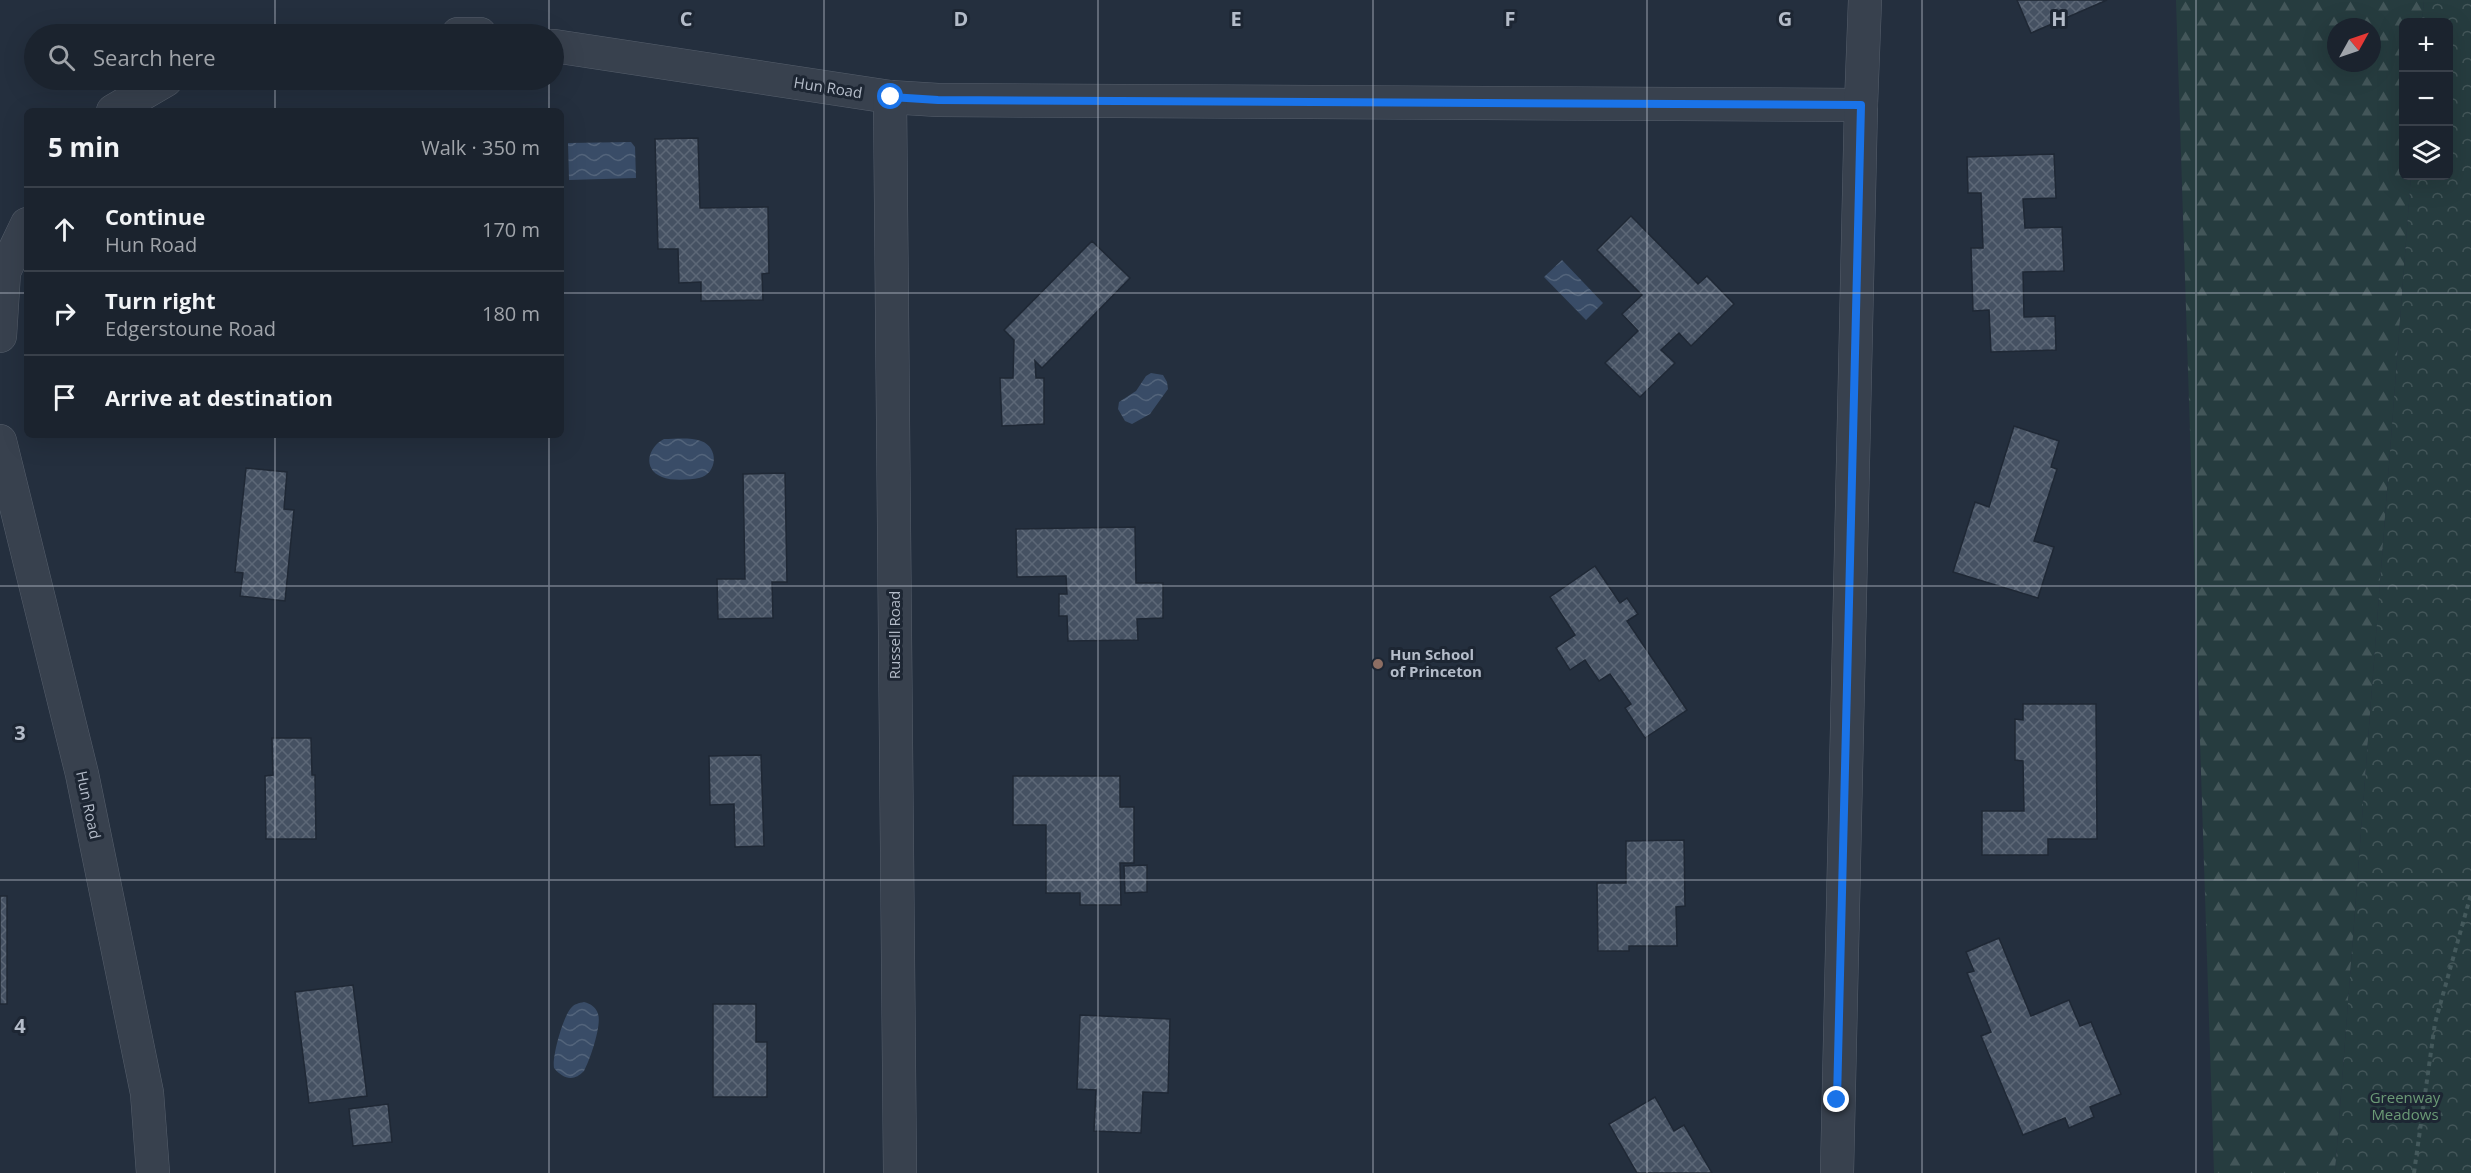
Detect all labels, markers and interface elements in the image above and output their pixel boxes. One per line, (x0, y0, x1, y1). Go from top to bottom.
text: C (680, 5, 693, 32)
text: D (954, 5, 968, 32)
text: E (1230, 5, 1242, 32)
text: F (1505, 5, 1515, 32)
text: G (1778, 5, 1792, 32)
text: H (2051, 5, 2067, 32)
north arrow (2327, 18, 2381, 72)
map controls (2399, 18, 2453, 180)
button: + (2399, 18, 2453, 72)
search box (24, 24, 564, 90)
icon: search (45, 41, 78, 74)
text: Search here (93, 42, 216, 72)
street label: Hun Road (792, 72, 864, 102)
button: − (2399, 72, 2453, 126)
route start (877, 83, 903, 109)
button: layers (2399, 126, 2453, 180)
text: 5 min (48, 129, 120, 165)
text: Walk · 350 m (421, 134, 540, 161)
text: Continue (105, 201, 205, 231)
icon: ahead (48, 213, 81, 246)
text: 170 m (482, 216, 540, 243)
text: Hun Road (105, 231, 197, 258)
text: Turn right (105, 285, 216, 315)
icon: right (48, 297, 81, 330)
text: 180 m (482, 300, 540, 327)
text: Edgerstoune Road (105, 315, 276, 342)
icon: arrive (48, 381, 81, 414)
text: Arrive at destination (105, 382, 333, 412)
street label: Russell Road (884, 591, 904, 679)
place label: Hun School of Princeton (1390, 644, 1482, 681)
marker: Hun School of Princeton (1371, 657, 1385, 671)
text: 3 (14, 719, 26, 746)
street label: Hun Road (72, 769, 106, 841)
text: 4 (14, 1012, 26, 1039)
route end (1823, 1086, 1849, 1112)
park label: Greenway Meadows (2370, 1087, 2441, 1124)

